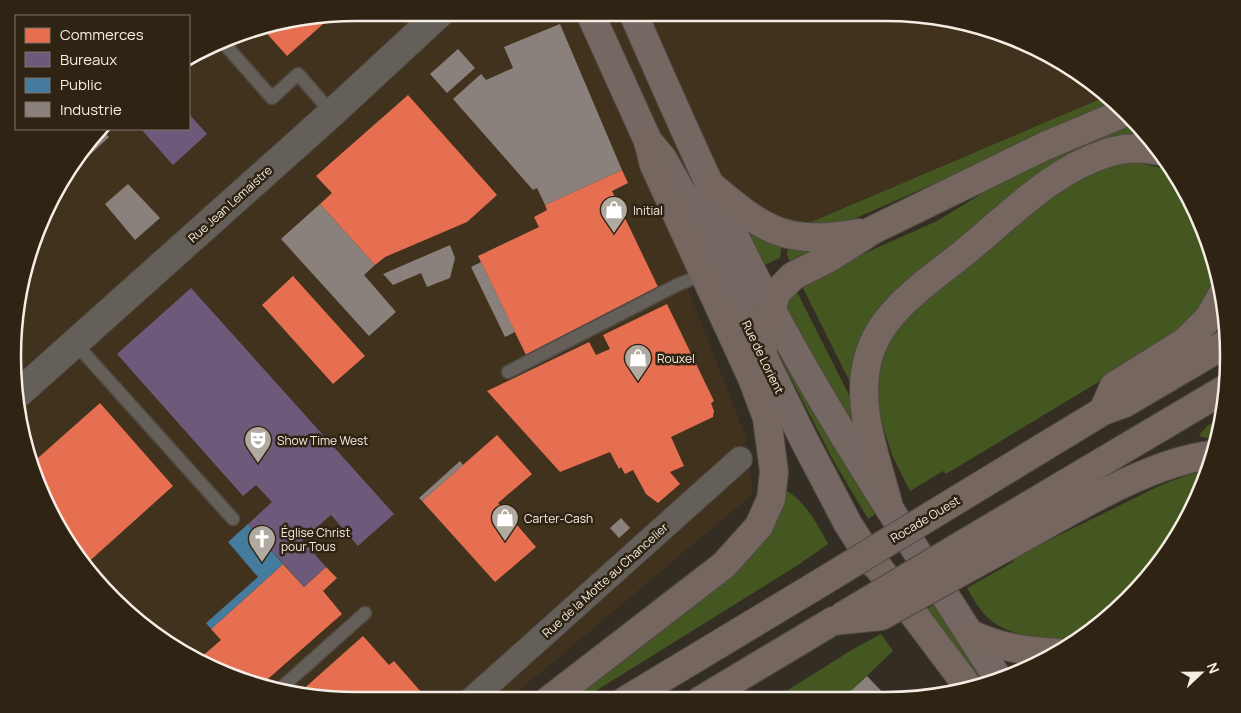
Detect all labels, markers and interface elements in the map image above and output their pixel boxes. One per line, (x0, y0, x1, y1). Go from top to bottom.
legend (15, 15, 190, 130)
text: Commerces (60, 24, 144, 45)
text: Bureaux (60, 49, 117, 70)
text: Public (60, 74, 102, 95)
text: Industrie (60, 99, 122, 120)
street label: Rue Jean Lemaistre (184, 162, 276, 246)
shop icon: Initial (599, 195, 629, 234)
place label: Initial (633, 202, 663, 219)
street label: Rue de Lorient (738, 317, 788, 397)
shop icon: Rouxel (623, 343, 653, 382)
place label: Rouxel (657, 350, 695, 367)
theatre icon: Show Time West (243, 425, 273, 464)
place label: Show Time West (277, 432, 368, 449)
street label: Rocade Ouest (887, 491, 963, 546)
shop icon: Carter-Cash (490, 503, 520, 542)
place label: Carter-Cash (524, 510, 593, 527)
street label: Rue de la Motte au Chancelier (538, 518, 672, 641)
church icon: Église Christ pour Tous (247, 524, 277, 563)
place label: Église Christ pour Tous (281, 524, 350, 555)
north arrow (1176, 648, 1226, 698)
text: N (1203, 660, 1224, 676)

